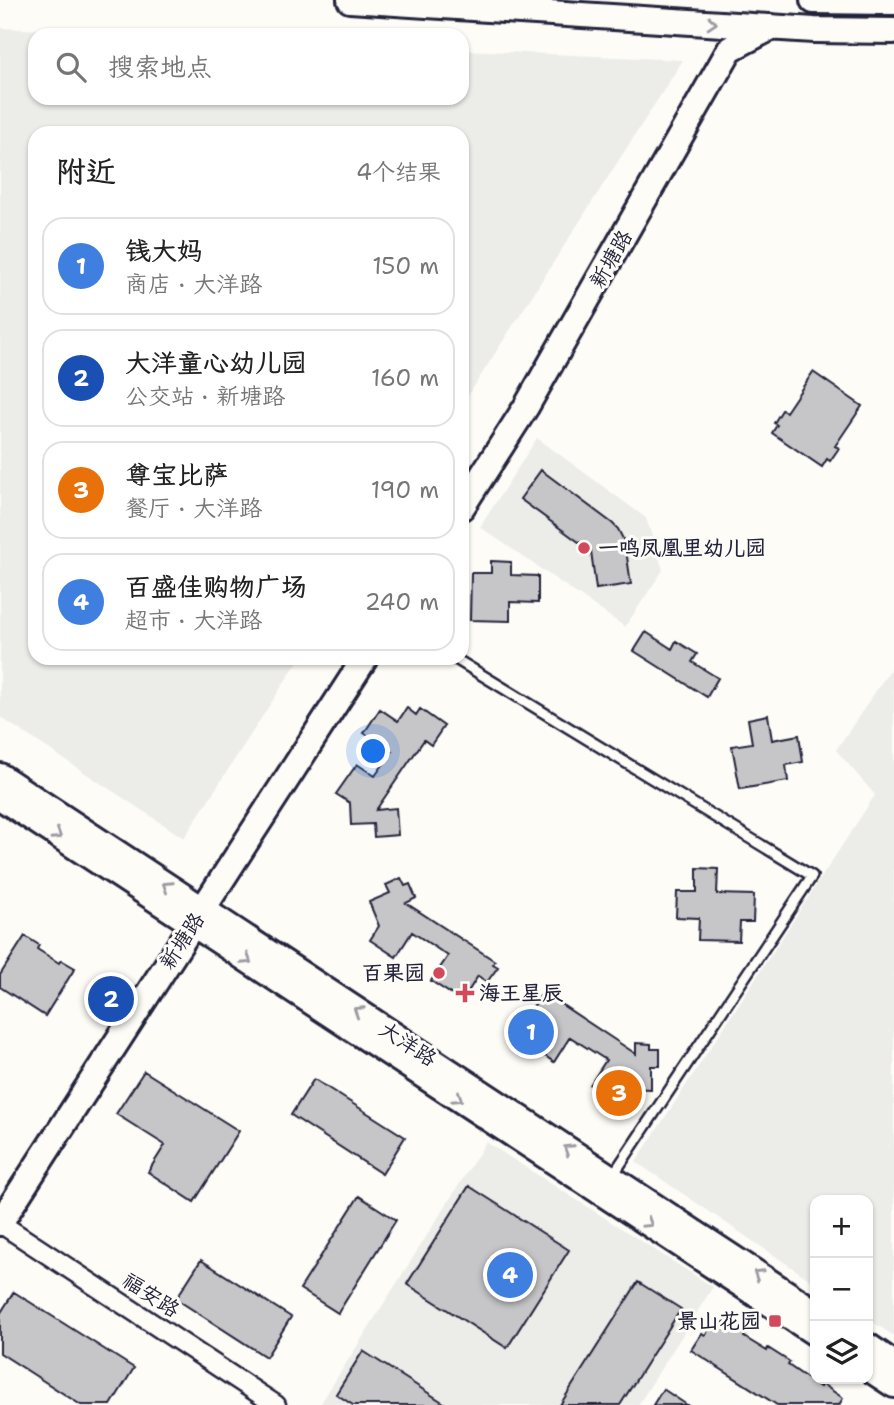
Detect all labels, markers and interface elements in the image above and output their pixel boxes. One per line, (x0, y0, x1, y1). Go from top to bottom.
one-way arrow (706, 15, 717, 30)
search box (28, 28, 469, 105)
icon: search (52, 48, 90, 86)
text: 搜索地点 (108, 49, 212, 84)
text: 附近 (56, 151, 116, 192)
text: 4个结果 (356, 157, 441, 187)
street label: 新塘路 (583, 225, 639, 293)
text: 钱大妈 (125, 233, 203, 268)
text: 1 (76, 251, 86, 281)
text: 150 m (372, 251, 439, 281)
text: 商店 · 大洋路 (125, 269, 262, 299)
text: 大洋童心幼儿园 (125, 345, 307, 380)
text: 2 (73, 363, 89, 393)
text: 160 m (371, 363, 439, 393)
text: 公交站 · 新塘路 (125, 381, 285, 411)
text: 尊宝比萨 (125, 457, 229, 492)
text: 3 (73, 475, 89, 505)
text: 190 m (371, 475, 439, 505)
text: 餐厅 · 大洋路 (125, 493, 262, 523)
place label: 一鸣凤凰里幼儿园 (598, 534, 766, 562)
marker: 一鸣凤凰里幼儿园 (576, 540, 592, 556)
text: 百盛佳购物广场 (125, 569, 307, 604)
text: 4 (73, 587, 89, 617)
text: 240 m (365, 587, 439, 617)
text: 超市 · 大洋路 (125, 605, 262, 635)
your location (356, 734, 390, 768)
one-way arrow (49, 827, 62, 839)
one-way arrow (162, 881, 175, 894)
street label: 新塘路 (153, 907, 211, 975)
one-way arrow (239, 952, 252, 964)
place label: 百果园 (362, 959, 425, 987)
marker: 百果园 (431, 965, 447, 981)
pin: 2 (88, 973, 134, 1025)
place label: 海王星辰 (479, 979, 564, 1007)
marker: 海王星辰 (457, 985, 473, 1001)
one-way arrow (352, 1006, 365, 1019)
pin: 1 (508, 1006, 554, 1058)
street label: 大洋路 (374, 1015, 442, 1073)
pin: 3 (596, 1067, 642, 1119)
one-way arrow (450, 1090, 463, 1103)
one-way arrow (563, 1145, 576, 1158)
map controls (810, 1195, 873, 1384)
button: + (810, 1195, 873, 1258)
one-way arrow (640, 1215, 653, 1228)
pin: 4 (487, 1249, 533, 1301)
button: − (810, 1258, 873, 1321)
street label: 福安路 (117, 1266, 185, 1324)
one-way arrow (753, 1270, 766, 1283)
place label: 景山花园 (677, 1307, 761, 1335)
marker: 景山花园 (767, 1313, 783, 1329)
button: layers (810, 1321, 873, 1384)

